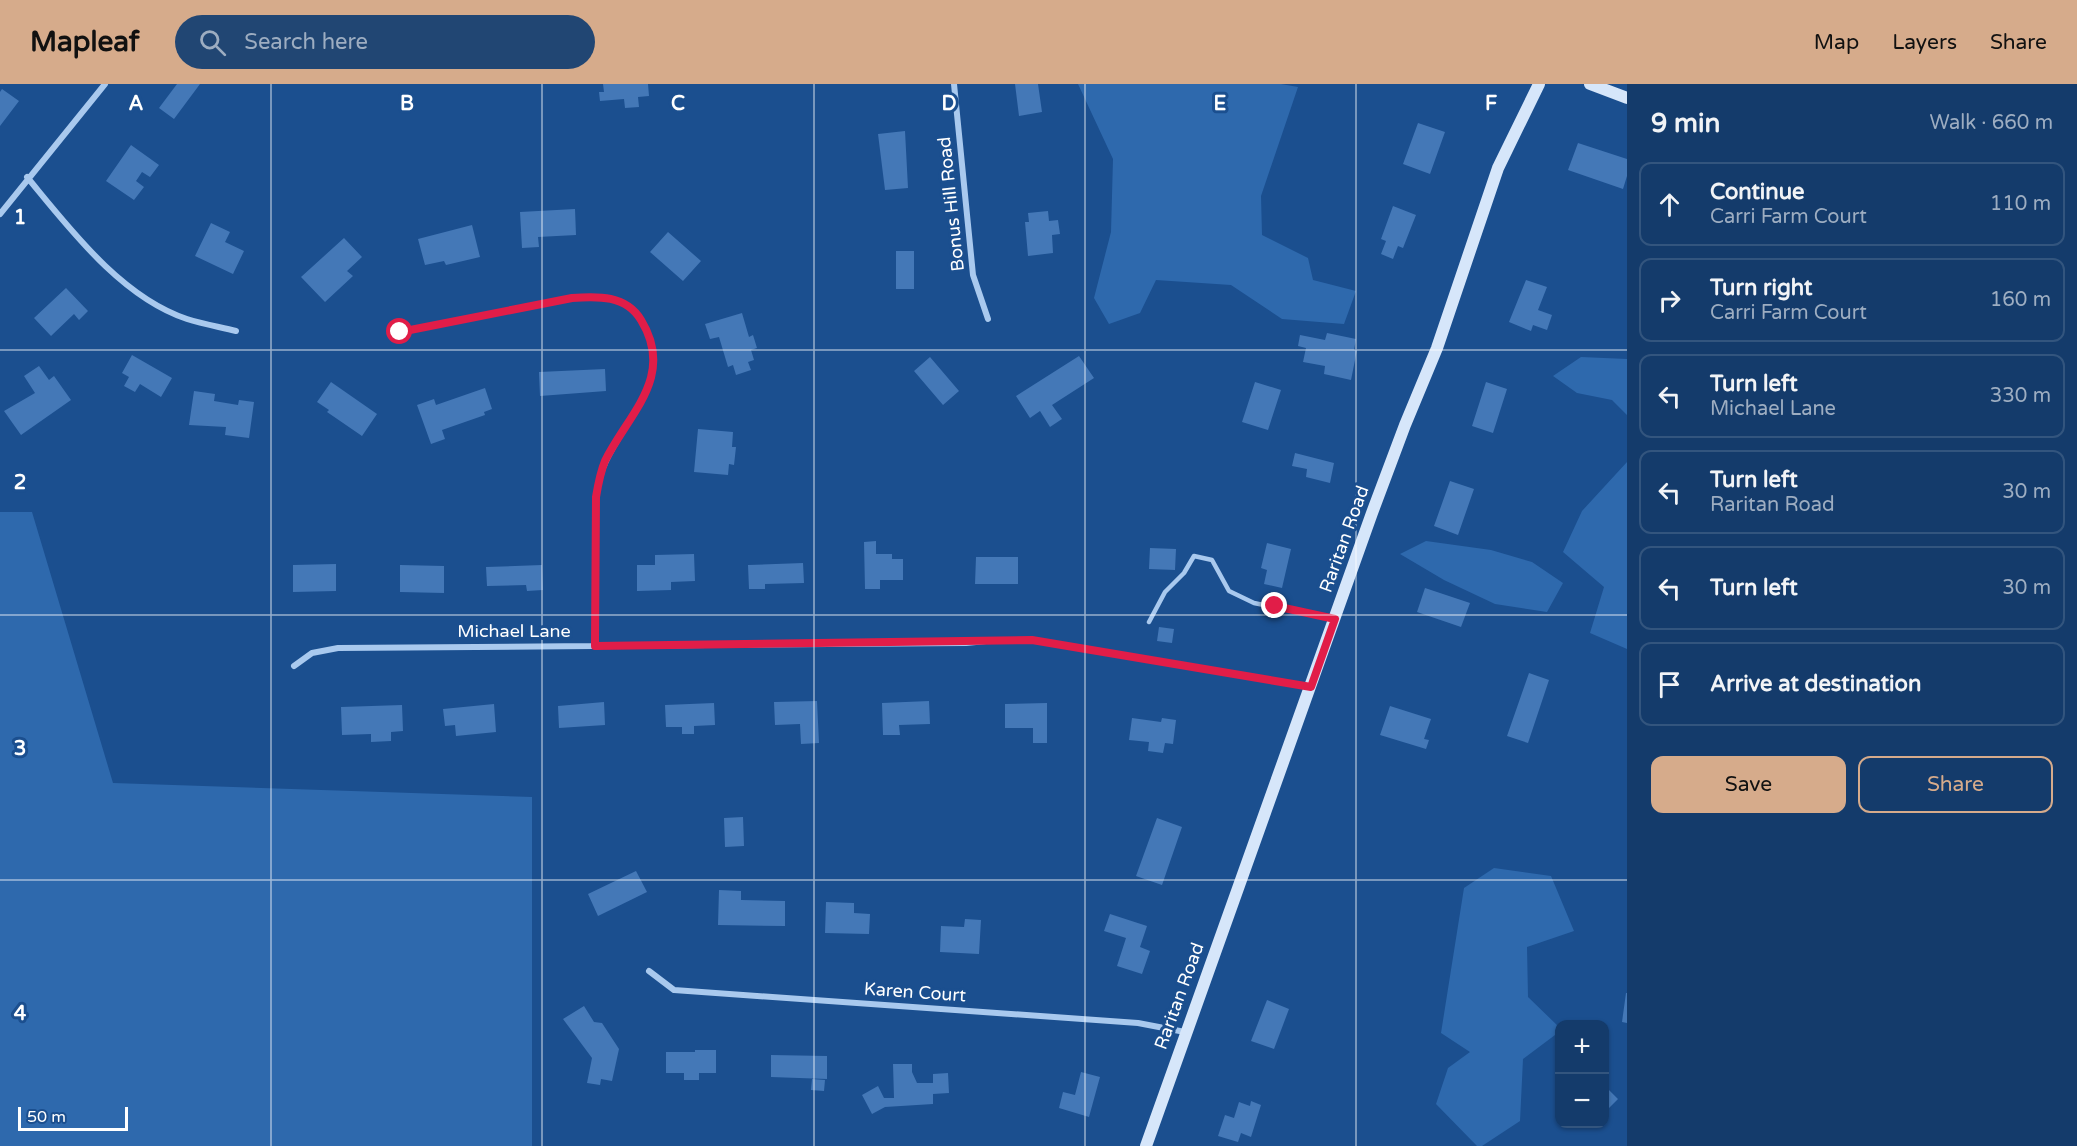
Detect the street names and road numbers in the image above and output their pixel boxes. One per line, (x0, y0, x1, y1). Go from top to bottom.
street label: Bonus Hill Road (933, 136, 969, 272)
street label: Raritan Road (1314, 483, 1374, 595)
street label: Michael Lane (457, 620, 571, 642)
street label: Raritan Road (1149, 940, 1209, 1052)
street label: Karen Court (863, 977, 967, 1007)

